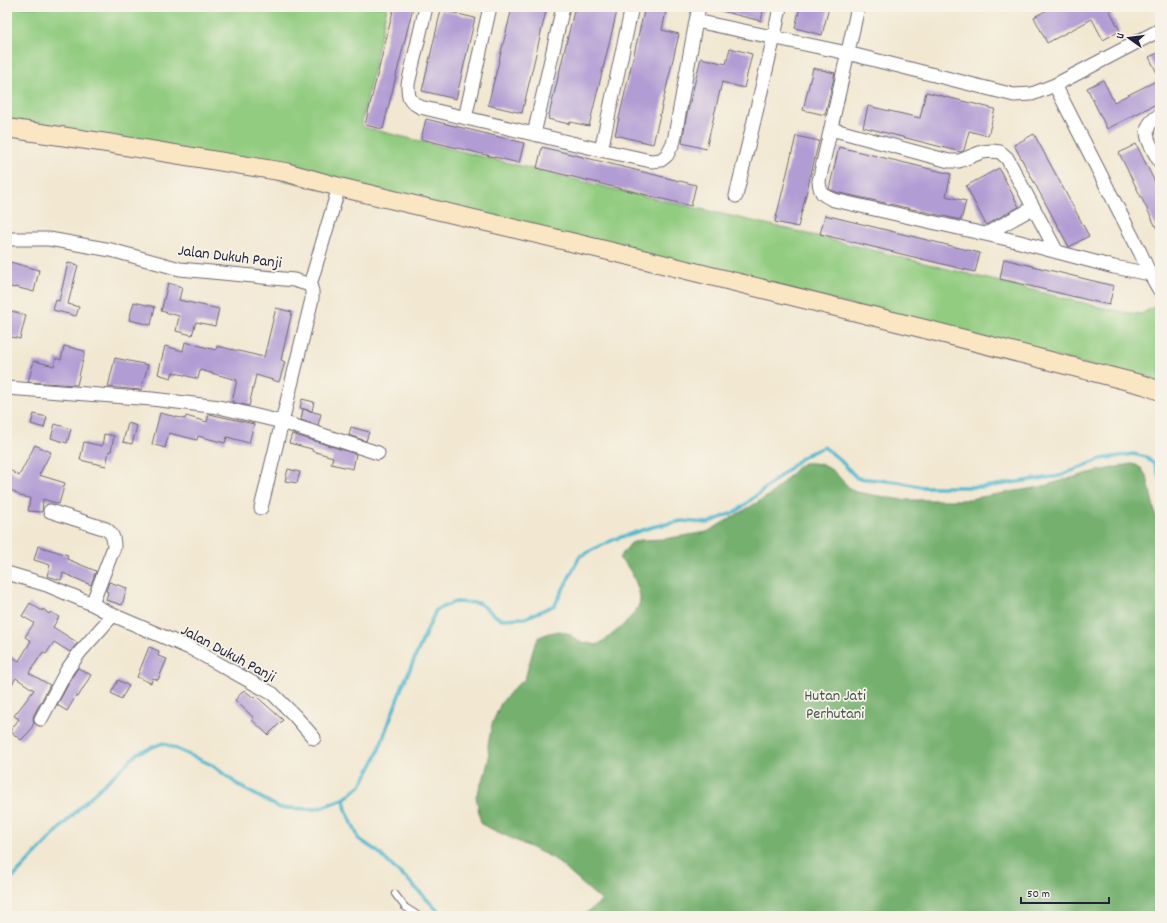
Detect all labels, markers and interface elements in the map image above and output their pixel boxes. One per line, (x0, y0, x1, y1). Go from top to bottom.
north arrow (1109, 18, 1149, 58)
text: U (1113, 32, 1130, 41)
street label: Jalan Dukuh Panji (176, 240, 283, 275)
street label: Jalan Dukuh Panji (176, 620, 279, 689)
park label: Hutan Jati Perhutani (804, 685, 866, 726)
scale bar (1021, 879, 1109, 905)
text: 50 m (1027, 886, 1050, 903)

